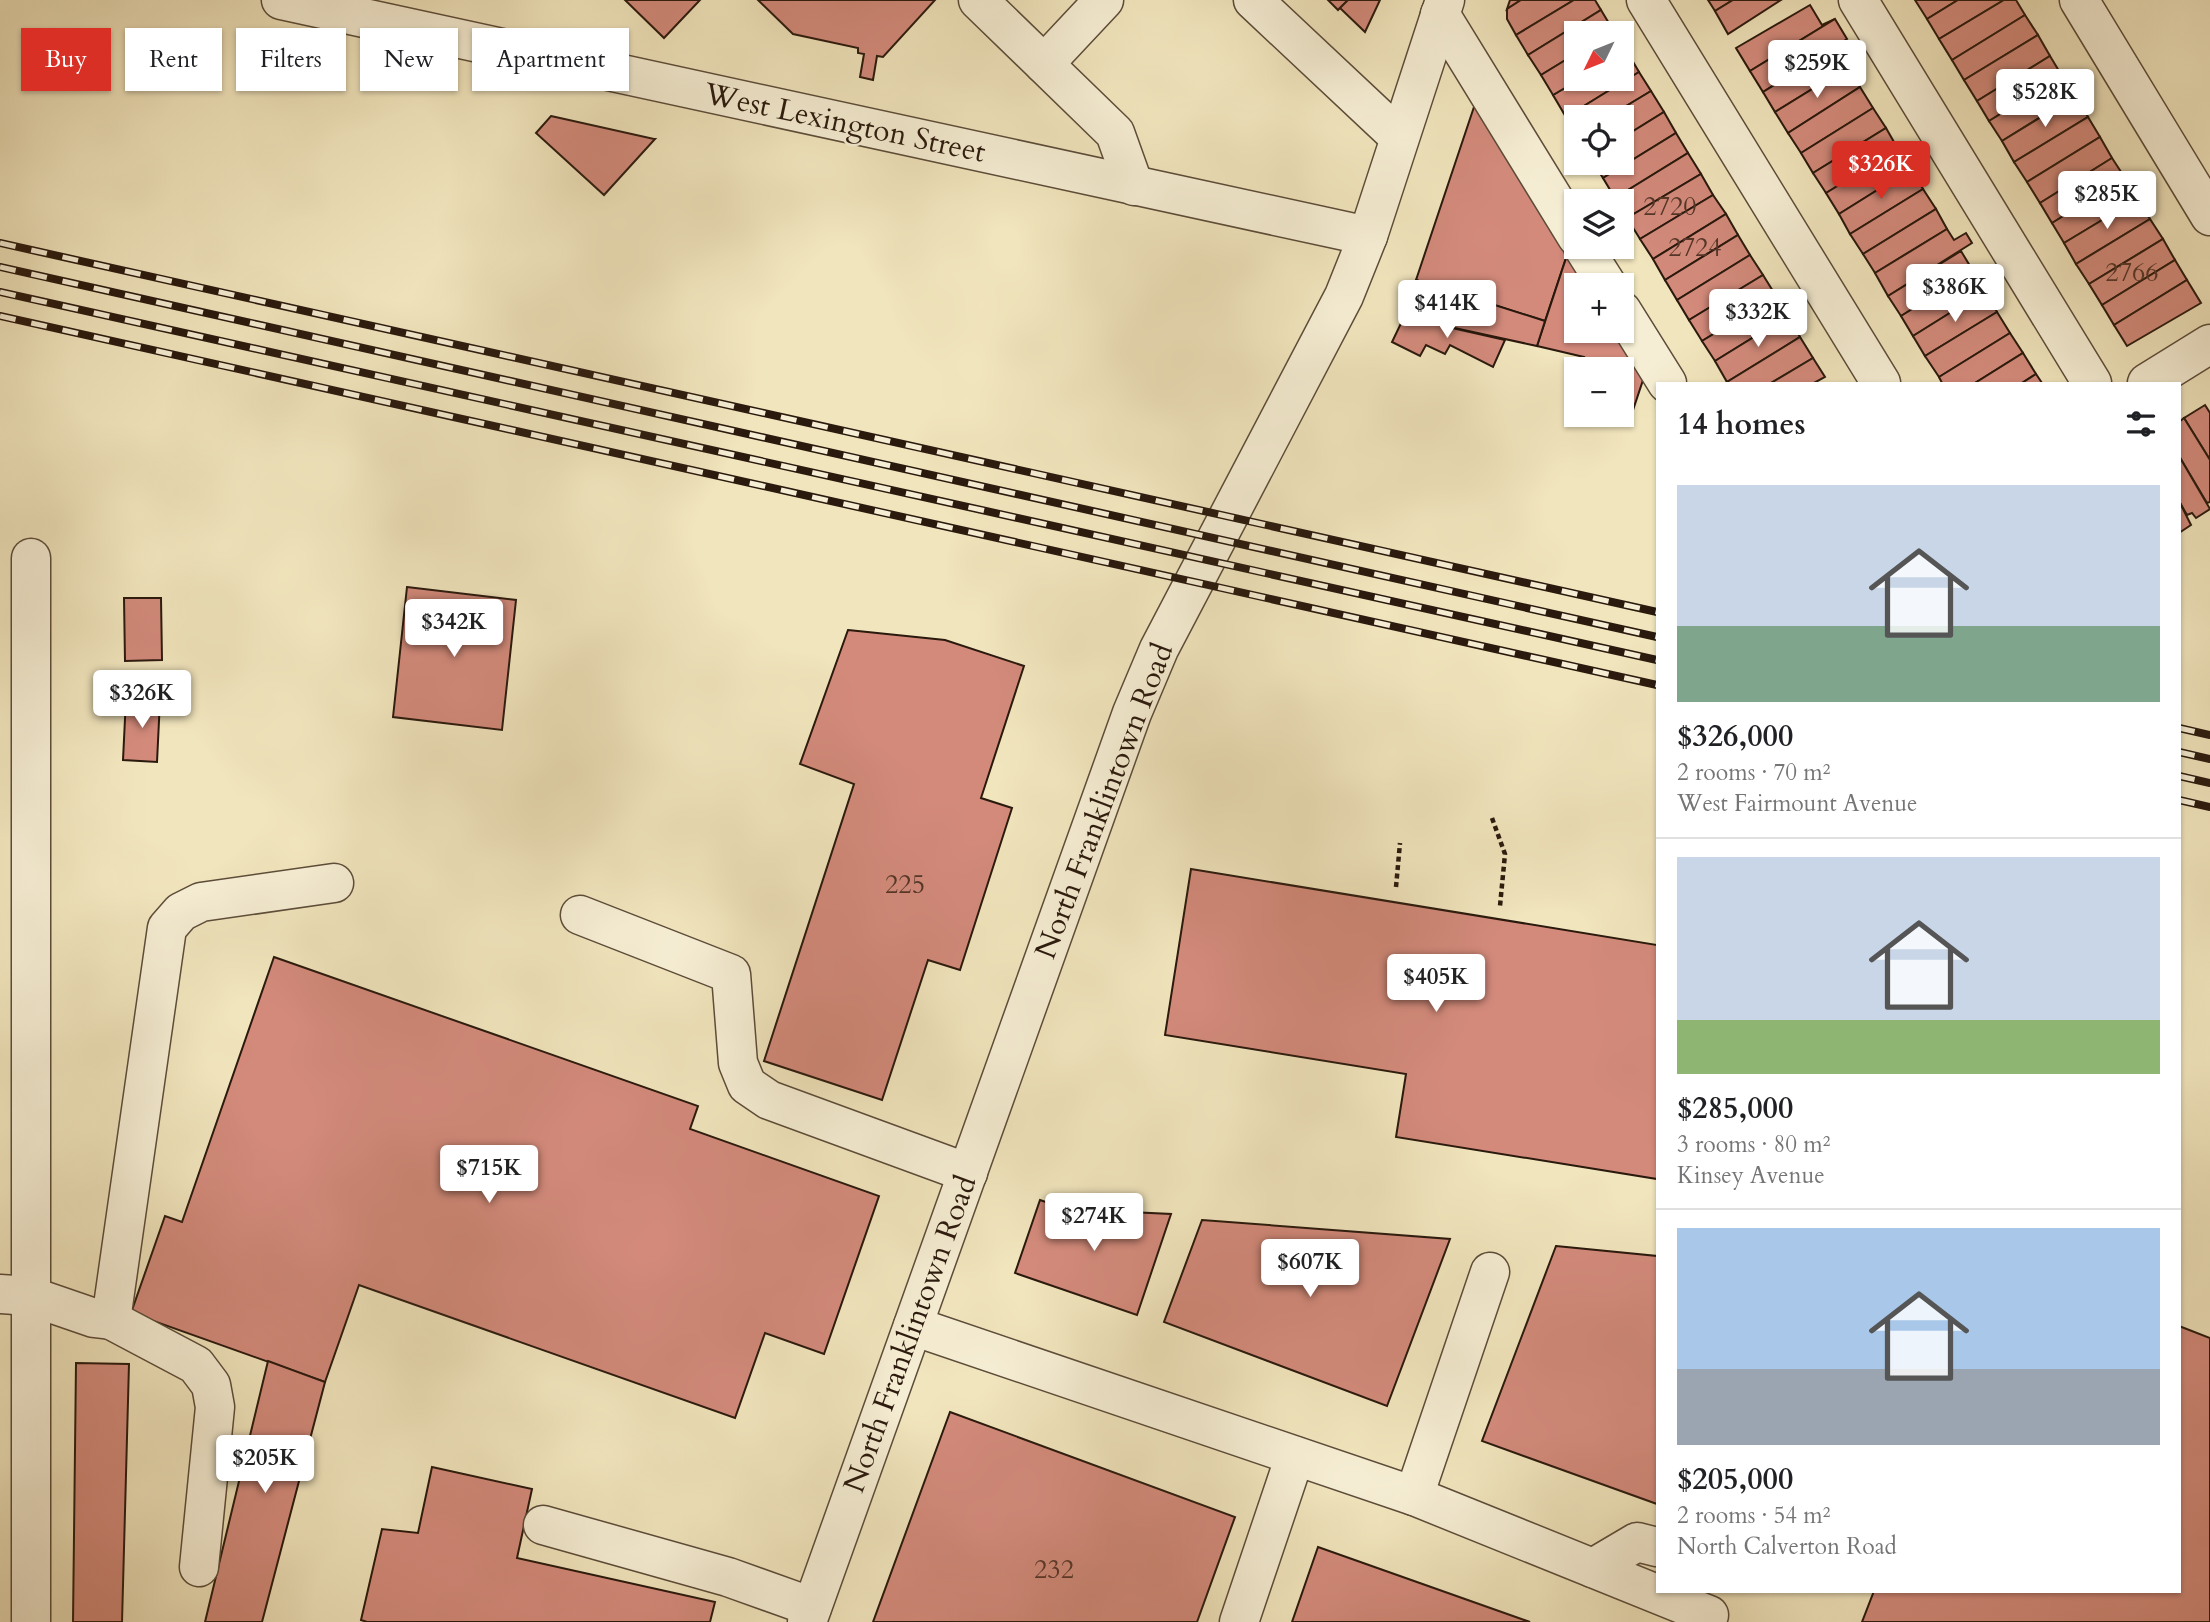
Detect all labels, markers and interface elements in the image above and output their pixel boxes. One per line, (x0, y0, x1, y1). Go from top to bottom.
north arrow (1564, 21, 1634, 91)
map controls (1564, 21, 1634, 427)
chip: Buy (21, 28, 111, 91)
chip: Rent (125, 28, 222, 91)
chip: Filters (236, 28, 346, 91)
chip: New (360, 28, 458, 91)
chip: Apartment (472, 28, 629, 91)
pin: $259K (1768, 41, 1866, 100)
text: $259K (1784, 47, 1850, 78)
pin: $528K (1996, 69, 2094, 129)
street label: West Lexington Street (700, 73, 990, 173)
text: $528K (2012, 76, 2078, 107)
button: locate (1564, 105, 1634, 175)
pin: $326K (1832, 142, 1930, 201)
text: $326K (1848, 148, 1914, 179)
pin: $285K (2058, 172, 2156, 231)
text: $285K (2074, 178, 2140, 209)
button: layers (1564, 189, 1634, 259)
house number: 2720 (1643, 189, 1697, 224)
house number: 2724 (1668, 230, 1722, 265)
house number: 2766 (2105, 255, 2159, 290)
pin: $386K (1906, 264, 2004, 324)
text: $386K (1922, 271, 1988, 302)
button: + (1564, 273, 1634, 343)
pin: $414K (1398, 280, 1496, 340)
text: $414K (1414, 287, 1480, 318)
pin: $332K (1709, 290, 1807, 349)
text: $332K (1725, 296, 1791, 327)
button: − (1564, 357, 1634, 427)
text: 14 homes (1677, 404, 1806, 445)
icon: filters (2122, 405, 2160, 443)
icon: home (1856, 530, 1982, 656)
pin: $342K (405, 600, 503, 659)
text: $342K (421, 606, 487, 637)
street label: North Franklintown Road (1025, 637, 1183, 965)
pin: $326K (93, 670, 191, 730)
text: $326K (109, 677, 175, 708)
text: $326,000 (1677, 716, 1793, 757)
text: 2 rooms · 70 m² (1677, 757, 1830, 788)
text: West Fairmount Avenue (1677, 788, 1918, 819)
house number: 225 (885, 867, 925, 902)
icon: home (1856, 902, 1982, 1028)
pin: $405K (1387, 954, 1485, 1014)
text: $405K (1403, 961, 1469, 992)
text: $285,000 (1677, 1088, 1793, 1129)
text: 3 rooms · 80 m² (1677, 1129, 1830, 1160)
pin: $715K (440, 1146, 538, 1205)
text: $715K (456, 1152, 522, 1183)
text: Kinsey Avenue (1677, 1160, 1825, 1191)
street label: North Franklintown Road (833, 1170, 987, 1498)
pin: $274K (1045, 1194, 1143, 1253)
text: $274K (1061, 1200, 1127, 1231)
pin: $607K (1261, 1240, 1359, 1299)
text: $607K (1277, 1246, 1343, 1277)
icon: home (1856, 1273, 1982, 1399)
pin: $205K (216, 1436, 314, 1495)
text: $205K (232, 1442, 298, 1473)
text: $205,000 (1677, 1459, 1793, 1500)
text: 2 rooms · 54 m² (1677, 1500, 1830, 1531)
text: North Calverton Road (1677, 1531, 1897, 1562)
house number: 232 (1034, 1552, 1074, 1587)

